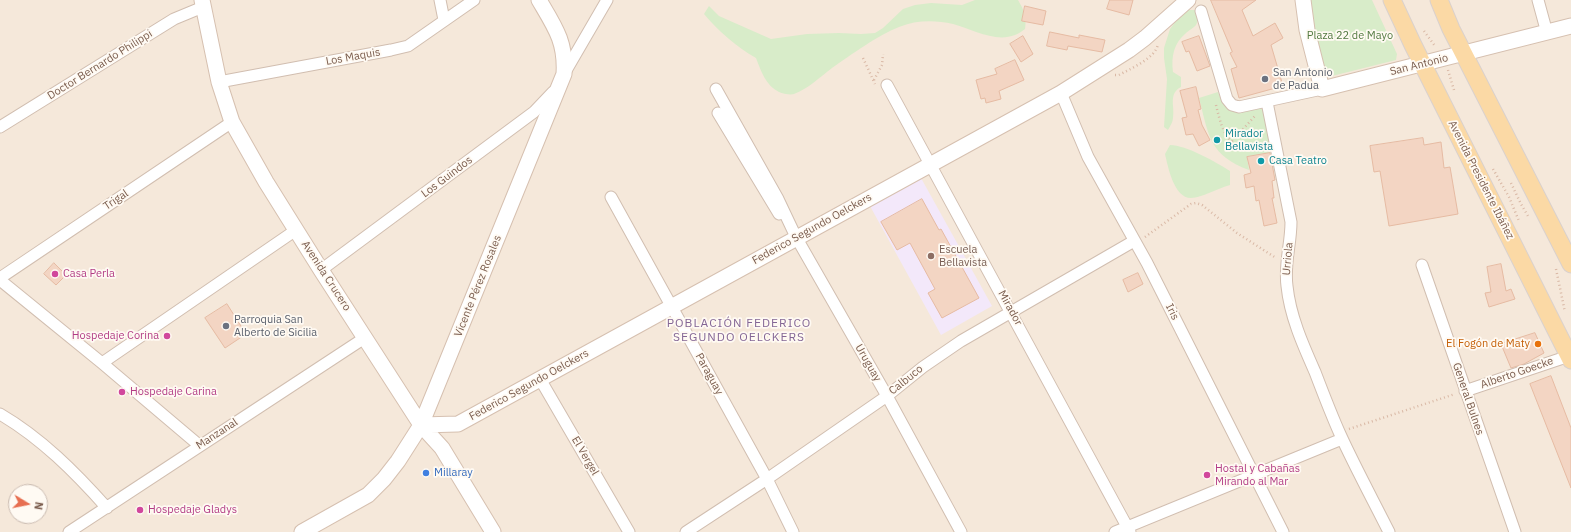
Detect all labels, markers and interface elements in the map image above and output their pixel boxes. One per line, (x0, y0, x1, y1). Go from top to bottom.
street label: Doctor Bernardo Philippi (45, 27, 155, 103)
park label: Plaza 22 de Mayo (1307, 29, 1393, 43)
street label: Los Maquis (325, 46, 381, 68)
street label: San Antonio (1389, 51, 1449, 79)
place label: San Antonio de Padua (1273, 66, 1333, 92)
marker: San Antonio de Padua (1260, 74, 1270, 84)
street label: Avenida Presidente Ibáñez (1445, 118, 1517, 242)
place label: Mirador Bellavista (1225, 127, 1273, 153)
marker: Mirador Bellavista (1212, 135, 1222, 145)
street label: Los Guindos (419, 154, 475, 200)
place label: Casa Teatro (1269, 154, 1327, 168)
marker: Casa Teatro (1256, 156, 1266, 166)
street label: Trigal (101, 187, 131, 213)
street label: Federico Segundo Oelckers (750, 191, 874, 267)
street label: Vicente Pérez Rosales (452, 233, 504, 339)
street label: Avenida Crucero (298, 239, 354, 313)
street label: Urriola (1280, 242, 1296, 276)
place label: Escuela Bellavista (939, 243, 987, 269)
marker: Escuela Bellavista (926, 251, 936, 261)
place label: Casa Perla (63, 267, 115, 281)
marker: Casa Perla (50, 269, 60, 279)
street label: Mirador (995, 288, 1025, 328)
street label: Iris (1162, 302, 1182, 322)
place label: Parroquia San Alberto de Sicilia (234, 313, 317, 339)
district label: POBLACIÓN FEDERICO SEGUNDO OELCKERS (667, 317, 811, 345)
marker: Parroquia San Alberto de Sicilia (221, 321, 231, 331)
place label: Hospedaje Corina (72, 329, 159, 343)
marker: Hospedaje Corina (162, 331, 172, 341)
place label: El Fogón de Maty (1446, 337, 1530, 351)
marker: El Fogón de Maty (1533, 339, 1543, 349)
street label: Uruguay (852, 342, 884, 384)
street label: Federico Segundo Oelckers (467, 347, 591, 423)
street label: Paraguay (692, 351, 726, 397)
street label: Alberto Goecke (1479, 354, 1555, 392)
street label: General Bulnes (1449, 361, 1487, 437)
street label: Calbuco (886, 362, 926, 398)
place label: Hospedaje Carina (130, 385, 217, 399)
marker: Hospedaje Carina (117, 387, 127, 397)
street label: Manzanal (194, 416, 240, 452)
street label: El Vergel (569, 434, 601, 478)
place label: Hostal y Cabañas Mirando al Mar (1215, 462, 1300, 488)
place label: Millaray (434, 466, 473, 480)
marker: Millaray (421, 468, 431, 478)
marker: Hostal y Cabañas Mirando al Mar (1202, 470, 1212, 480)
north arrow (8, 484, 48, 524)
text: N (31, 501, 46, 511)
place label: Hospedaje Gladys (148, 503, 237, 517)
marker: Hospedaje Gladys (135, 505, 145, 515)

